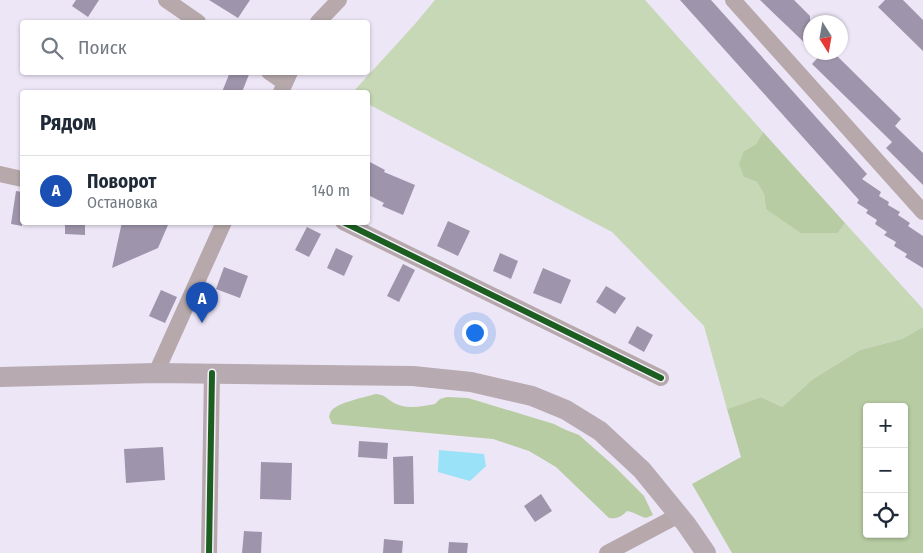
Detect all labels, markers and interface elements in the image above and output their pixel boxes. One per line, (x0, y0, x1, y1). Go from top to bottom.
north arrow (803, 15, 848, 60)
search box (20, 20, 370, 75)
icon: search (38, 34, 66, 62)
text: Поиск (78, 36, 127, 59)
text: Рядом (40, 110, 96, 136)
text: Поворот (87, 170, 156, 193)
text: A (52, 181, 60, 200)
text: 140 m (312, 181, 350, 200)
text: Остановка (87, 193, 158, 212)
pin: A (186, 282, 218, 323)
your location (462, 320, 488, 346)
map controls (863, 403, 908, 538)
button: + (863, 403, 908, 448)
button: − (863, 448, 908, 493)
button: locate (863, 493, 908, 538)

